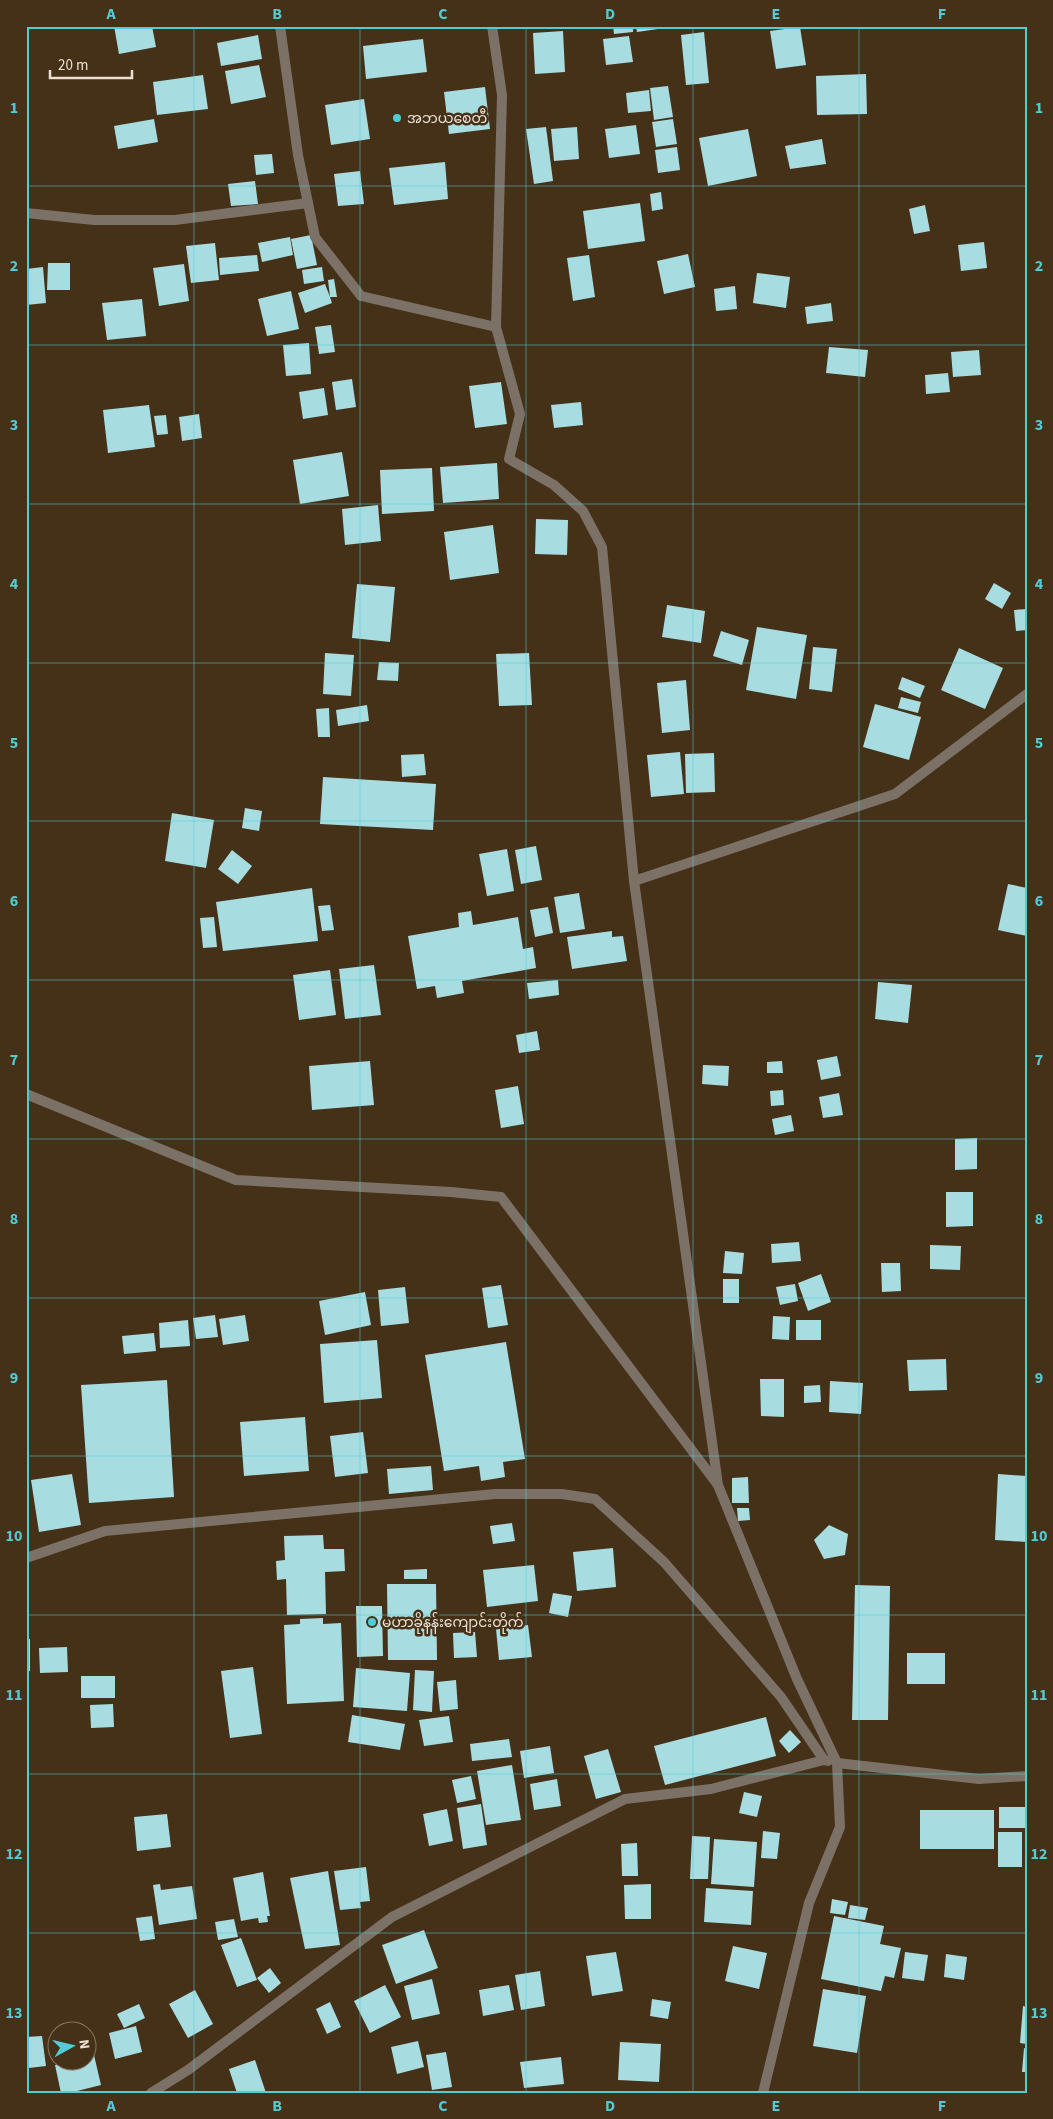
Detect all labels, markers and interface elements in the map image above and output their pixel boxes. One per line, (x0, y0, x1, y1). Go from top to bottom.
text: A (105, 3, 116, 25)
text: B (272, 3, 282, 25)
text: C (438, 3, 448, 25)
text: D (605, 3, 615, 25)
text: E (772, 3, 780, 25)
text: F (938, 3, 946, 25)
scale bar (50, 48, 132, 80)
text: 20 m (58, 55, 88, 76)
text: 1 (10, 97, 18, 119)
text: 1 (1035, 97, 1043, 119)
place label: အဘယစေတီ (407, 108, 487, 129)
marker: အဘယစေတီ (391, 112, 403, 124)
text: 2 (10, 255, 18, 277)
text: 2 (1035, 255, 1043, 277)
text: 3 (10, 414, 18, 436)
text: 3 (1035, 414, 1043, 436)
text: 4 (10, 573, 19, 595)
text: 4 (1035, 573, 1044, 595)
text: 5 (10, 732, 18, 754)
text: 5 (1035, 732, 1043, 754)
text: 6 (10, 890, 18, 912)
text: 6 (1035, 890, 1043, 912)
text: 7 (10, 1049, 18, 1071)
text: 7 (1035, 1049, 1043, 1071)
text: 8 (10, 1208, 18, 1230)
text: 8 (1035, 1208, 1043, 1230)
text: 9 (10, 1367, 18, 1389)
text: 9 (1035, 1367, 1043, 1389)
text: 10 (6, 1525, 22, 1547)
text: 10 (1031, 1525, 1047, 1547)
place label: မဟာခိုနန်းကျောင်းတိုက် (382, 1612, 524, 1634)
marker: မဟာခိုနန်းကျောင်းတိုက် (366, 1616, 378, 1628)
text: 11 (6, 1684, 22, 1706)
text: 11 (1031, 1684, 1047, 1706)
text: 12 (6, 1843, 22, 1865)
text: 12 (1031, 1843, 1047, 1865)
text: 13 (6, 2002, 22, 2024)
text: 13 (1031, 2002, 1047, 2024)
north arrow (48, 2022, 98, 2072)
text: N (73, 2038, 94, 2050)
text: A (105, 2095, 116, 2117)
text: B (272, 2095, 282, 2117)
text: C (438, 2095, 448, 2117)
text: D (605, 2095, 615, 2117)
text: E (772, 2095, 780, 2117)
text: F (938, 2095, 946, 2117)

